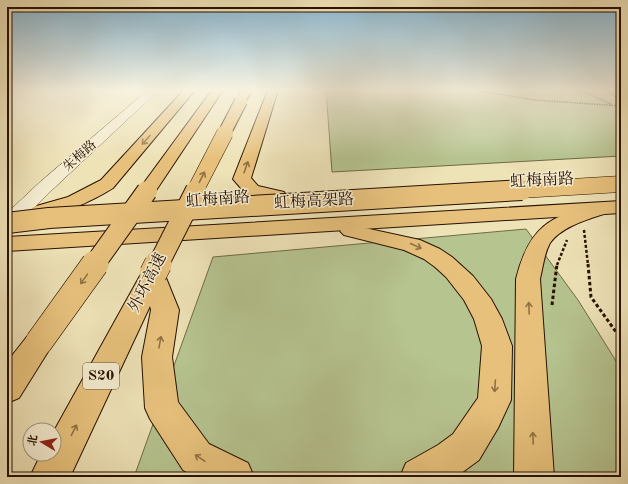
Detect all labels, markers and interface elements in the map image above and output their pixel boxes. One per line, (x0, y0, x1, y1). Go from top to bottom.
one-way arrow (141, 135, 150, 145)
street label: 朱梅路 (60, 137, 99, 174)
one-way arrow (243, 161, 250, 174)
street label: 虹梅南路 (510, 169, 574, 191)
one-way arrow (199, 171, 206, 183)
street label: 虹梅南路 (185, 188, 250, 210)
street label: 虹梅高架路 (274, 190, 354, 212)
one-way arrow (410, 243, 422, 250)
street label: 外环高速 (125, 250, 170, 315)
one-way arrow (80, 274, 88, 285)
one-way arrow (525, 302, 533, 315)
one-way arrow (156, 336, 164, 349)
road number: S20 (83, 363, 119, 389)
one-way arrow (491, 379, 498, 392)
north arrow (22, 422, 62, 462)
one-way arrow (70, 424, 78, 436)
one-way arrow (529, 432, 537, 445)
text: 北 (26, 434, 40, 447)
one-way arrow (194, 454, 205, 462)

